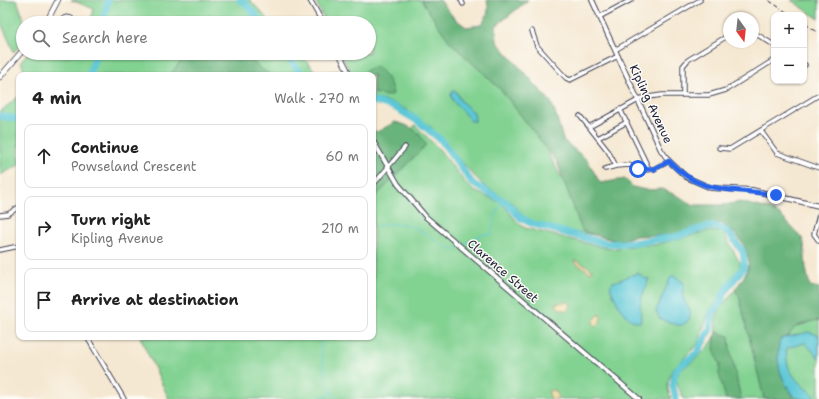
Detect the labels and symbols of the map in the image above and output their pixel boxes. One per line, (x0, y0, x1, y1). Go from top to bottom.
north arrow (723, 12, 759, 48)
street label: Kipling Avenue (626, 62, 676, 146)
route start (629, 160, 647, 178)
route end (767, 186, 785, 204)
street label: Clarence Street (464, 236, 542, 306)

